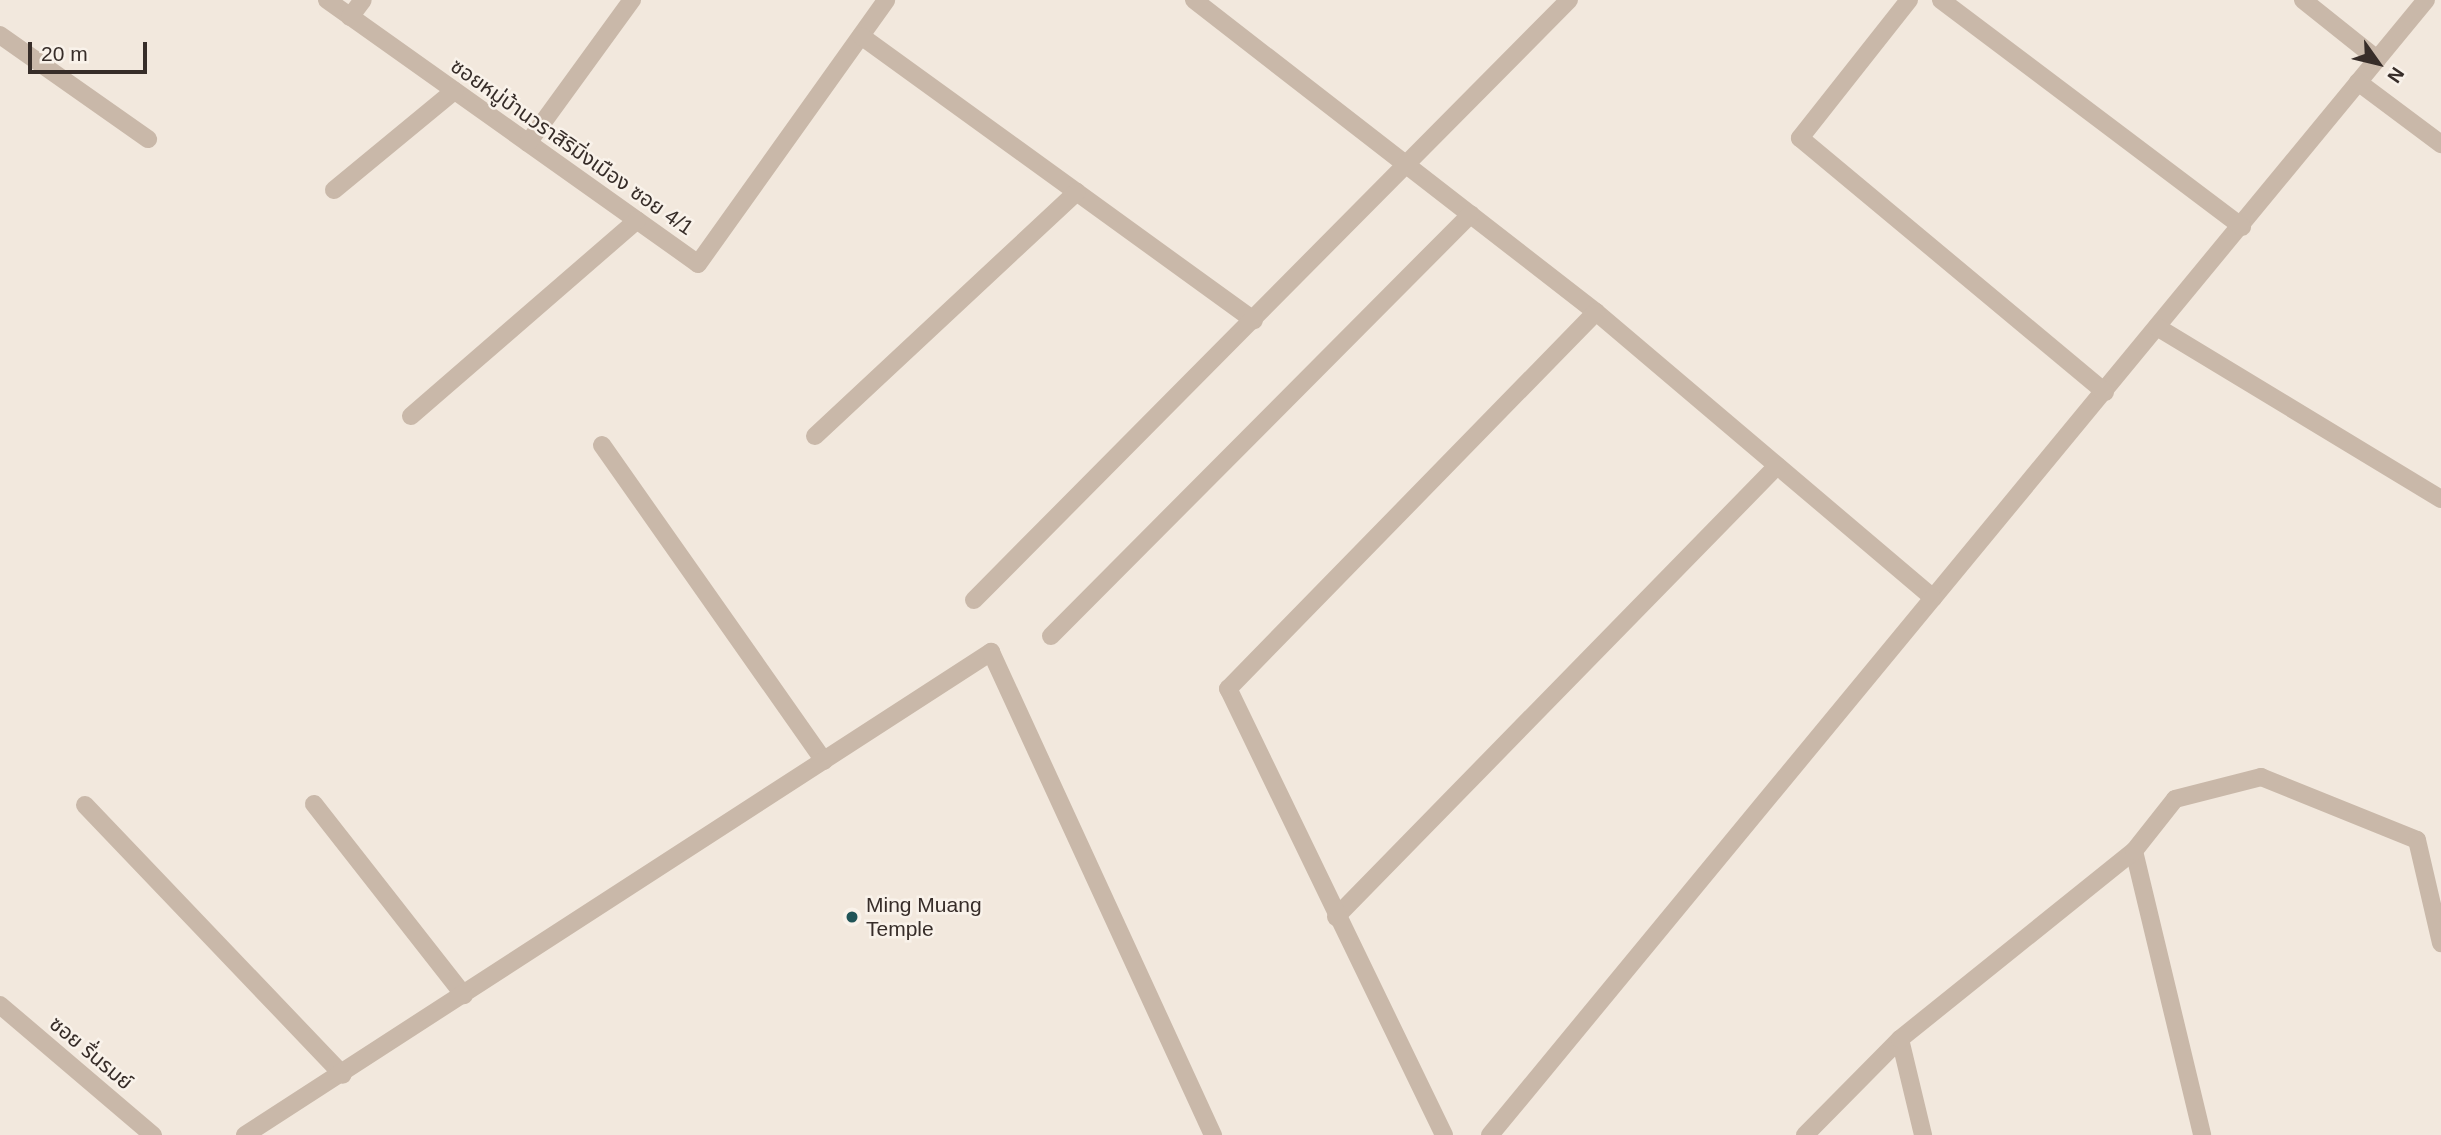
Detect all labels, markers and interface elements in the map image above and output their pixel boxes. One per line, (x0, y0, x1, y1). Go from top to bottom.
scale bar (32, 28, 150, 72)
north arrow (2343, 28, 2413, 98)
text: 20 m (41, 42, 88, 65)
street label: ซอยหมู่บ้านวราสิริมิ่งเมือง ซอย 4/1 (446, 53, 698, 241)
text: N (2383, 63, 2408, 87)
place label: Ming Muang Temple (866, 892, 982, 942)
marker: Ming Muang Temple (844, 909, 860, 925)
street label: ซอย รื่นรมย์ (44, 1011, 138, 1095)

